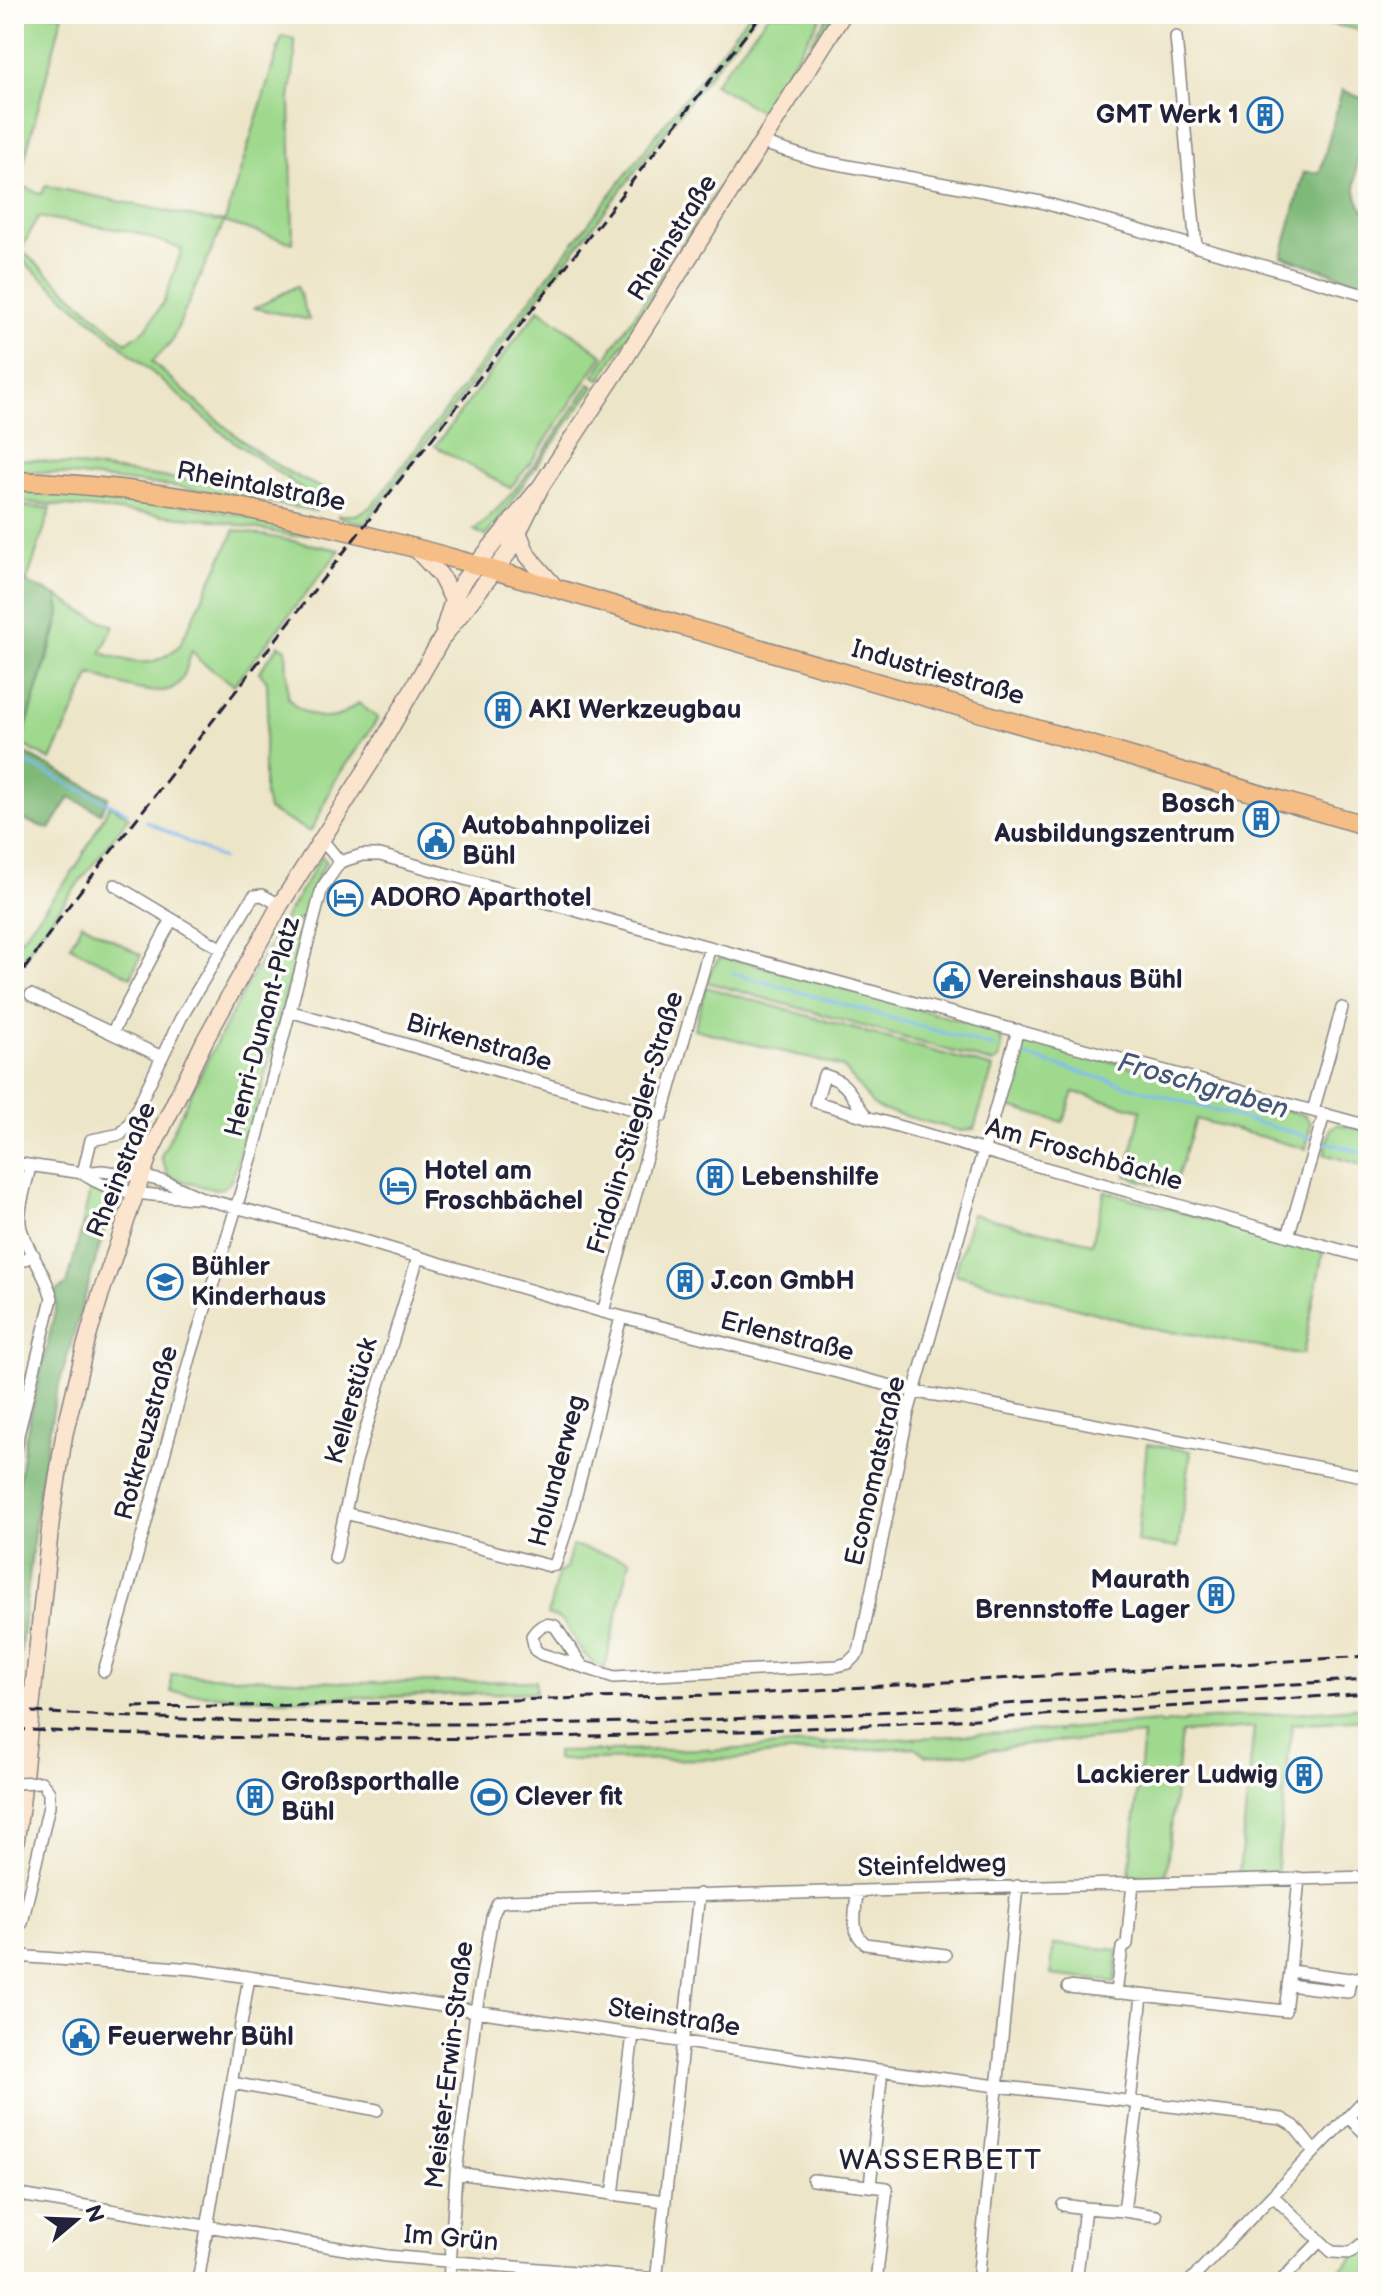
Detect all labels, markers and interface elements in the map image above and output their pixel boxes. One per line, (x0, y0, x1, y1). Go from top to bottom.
building icon: GMT Werk 1 (1246, 96, 1284, 134)
place label: GMT Werk 1 (1096, 100, 1239, 131)
street label: Rheinstraße (622, 169, 724, 307)
street label: Rheintalstraße (174, 455, 348, 519)
street label: Industriestraße (848, 634, 1028, 712)
building icon: AKI Werkzeugbau (484, 691, 522, 729)
place label: AKI Werkzeugbau (528, 695, 741, 726)
place label: Bosch Ausbildungszentrum (994, 789, 1235, 850)
building icon: Bosch Ausbildungszentrum (1242, 800, 1280, 838)
place label: Autobahnpolizei Bühl (461, 811, 650, 872)
public building icon: Autobahnpolizei Bühl (417, 822, 455, 860)
hotel icon: ADORO Aparthotel (326, 879, 364, 917)
place label: ADORO Aparthotel (370, 883, 591, 914)
street label: Henri-Dunant-Platz (219, 913, 307, 1140)
public building icon: Vereinshaus Bühl (933, 961, 971, 999)
place label: Vereinshaus Bühl (978, 965, 1182, 996)
street label: Fridolin-Stiegler-Straße (581, 988, 691, 1258)
street label: Birkenstraße (403, 1007, 555, 1079)
water label: Froschgraben (1114, 1046, 1292, 1126)
street label: Rheinstraße (81, 1098, 163, 1242)
street label: Am Froschbächle (982, 1112, 1186, 1198)
place label: Hotel am Froschbächel (424, 1156, 583, 1217)
building icon: Lebenshilfe (696, 1158, 734, 1196)
place label: Lebenshilfe (741, 1162, 879, 1193)
hotel icon: Hotel am Froschbächel (379, 1167, 417, 1205)
place label: Bühler Kinderhaus (191, 1252, 326, 1313)
building icon: J.con GmbH (666, 1262, 704, 1300)
school or university icon: Bühler Kinderhaus (146, 1263, 184, 1301)
place label: J.con GmbH (711, 1266, 855, 1297)
street label: Erlenstraße (717, 1305, 857, 1369)
street label: Kellerstück (319, 1334, 385, 1468)
street label: Rotkreuzstraße (109, 1342, 185, 1524)
street label: Economatstraße (839, 1373, 913, 1569)
street label: Holunderweg (523, 1392, 593, 1550)
place label: Maurath Brennstoffe Lager (975, 1565, 1191, 1626)
building icon: Maurath Brennstoffe Lager (1197, 1576, 1235, 1614)
building icon: Lackierer Ludwig (1285, 1756, 1323, 1794)
place label: Lackierer Ludwig (1076, 1760, 1278, 1791)
place label: Großsporthalle Bühl (281, 1767, 459, 1828)
building icon: Großsporthalle Bühl (236, 1778, 274, 1816)
sports icon: Clever fit (470, 1778, 508, 1816)
place label: Clever fit (515, 1782, 623, 1813)
street label: Steinfeldweg (857, 1848, 1007, 1884)
street label: Meister-Erwin-Straße (419, 1940, 481, 2190)
street label: Steinstraße (606, 1992, 742, 2044)
public building icon: Feuerwehr Bühl (62, 2018, 100, 2056)
place label: Feuerwehr Bühl (107, 2022, 294, 2053)
district label: WASSERBETT (839, 2144, 1043, 2177)
north arrow (36, 2180, 116, 2260)
text: N (78, 2202, 109, 2226)
street label: Im Grün (402, 2219, 500, 2259)

